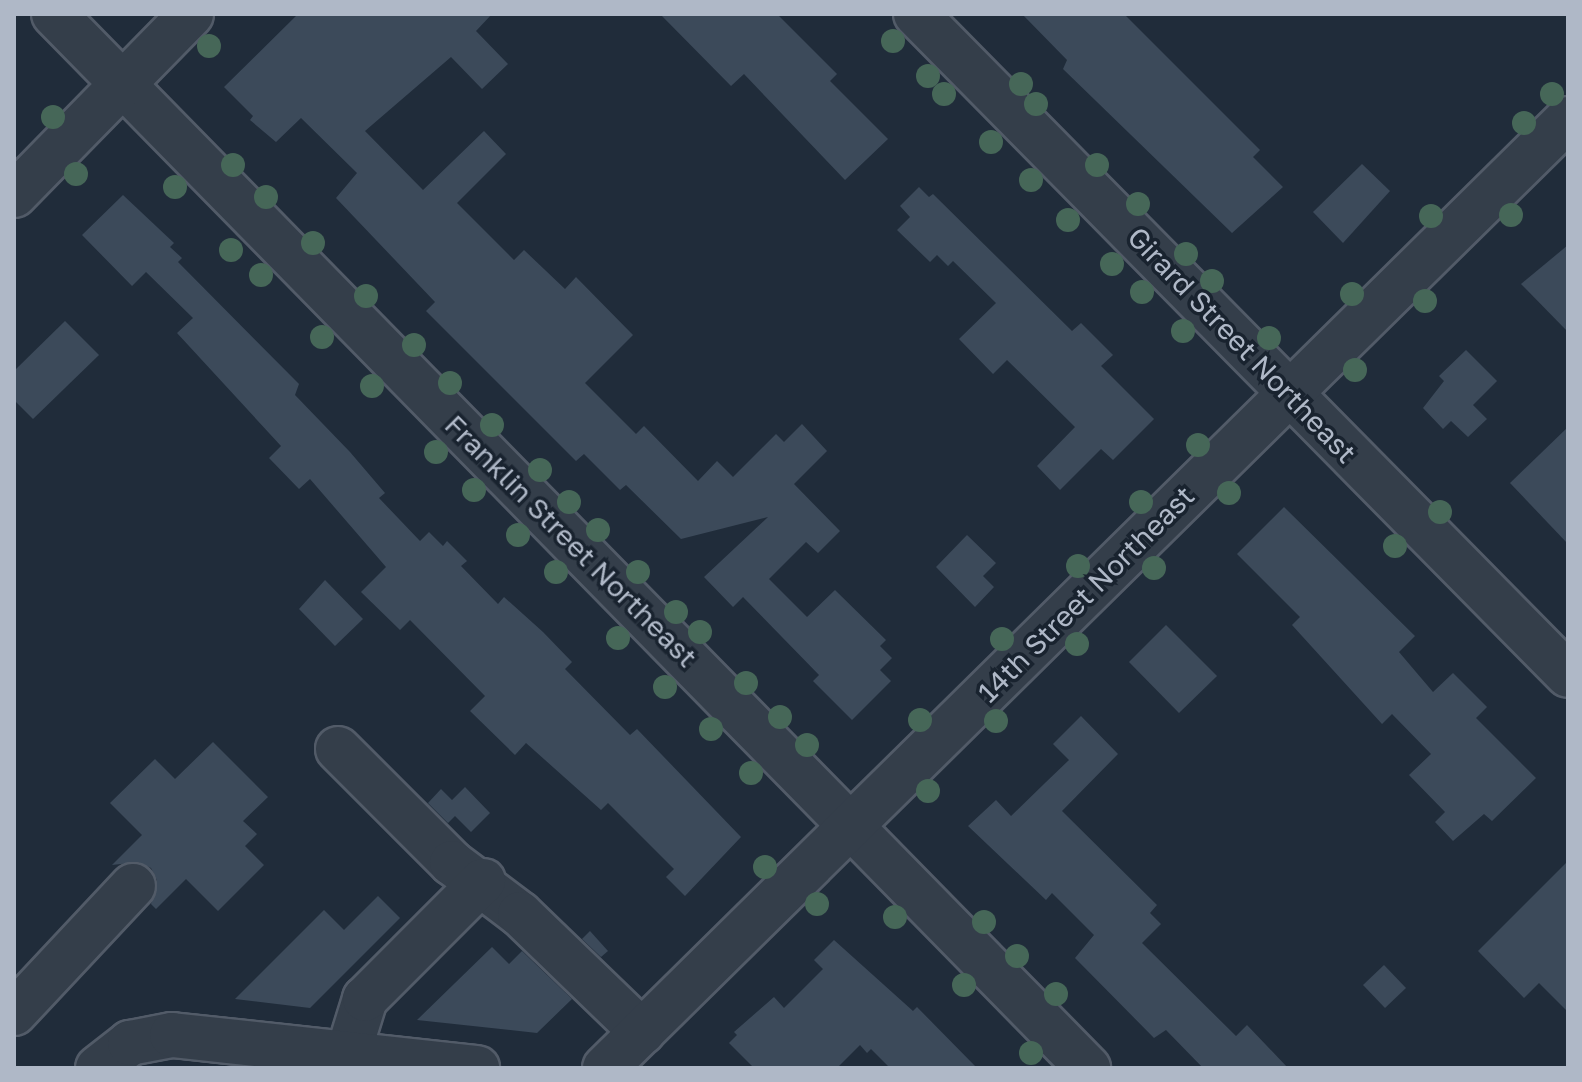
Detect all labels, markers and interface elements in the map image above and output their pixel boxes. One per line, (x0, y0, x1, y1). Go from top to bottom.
street label: Girard Street Northeast (1121, 220, 1363, 470)
street label: Franklin Street Northeast (438, 408, 704, 674)
street label: 14th Street Northeast (971, 479, 1201, 709)

